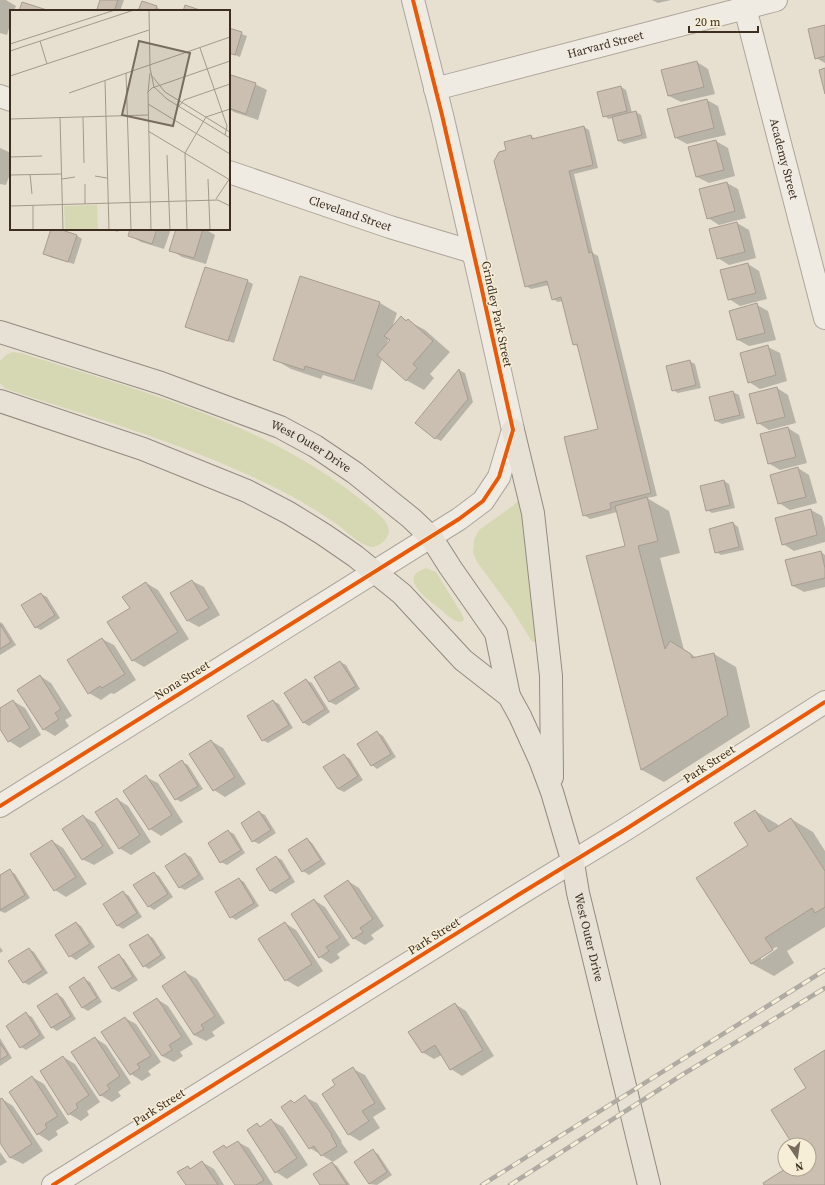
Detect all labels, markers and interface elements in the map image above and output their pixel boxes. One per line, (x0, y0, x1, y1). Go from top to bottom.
scale bar (689, 8, 758, 34)
inset map (10, 10, 230, 230)
text: 20 m (695, 14, 721, 30)
street label: Harvard Street (566, 27, 645, 62)
street label: Academy Street (766, 117, 802, 201)
street label: Cleveland Street (307, 192, 394, 235)
street label: Grindley Park Street (478, 260, 516, 369)
street label: West Outer Drive (268, 416, 354, 476)
street label: Nona Street (151, 657, 213, 703)
street label: Park Street (680, 741, 738, 787)
street label: West Outer Drive (570, 891, 607, 984)
street label: Park Street (405, 914, 463, 958)
street label: Park Street (130, 1085, 188, 1129)
north arrow (777, 1137, 817, 1177)
text: N (794, 1158, 805, 1174)

